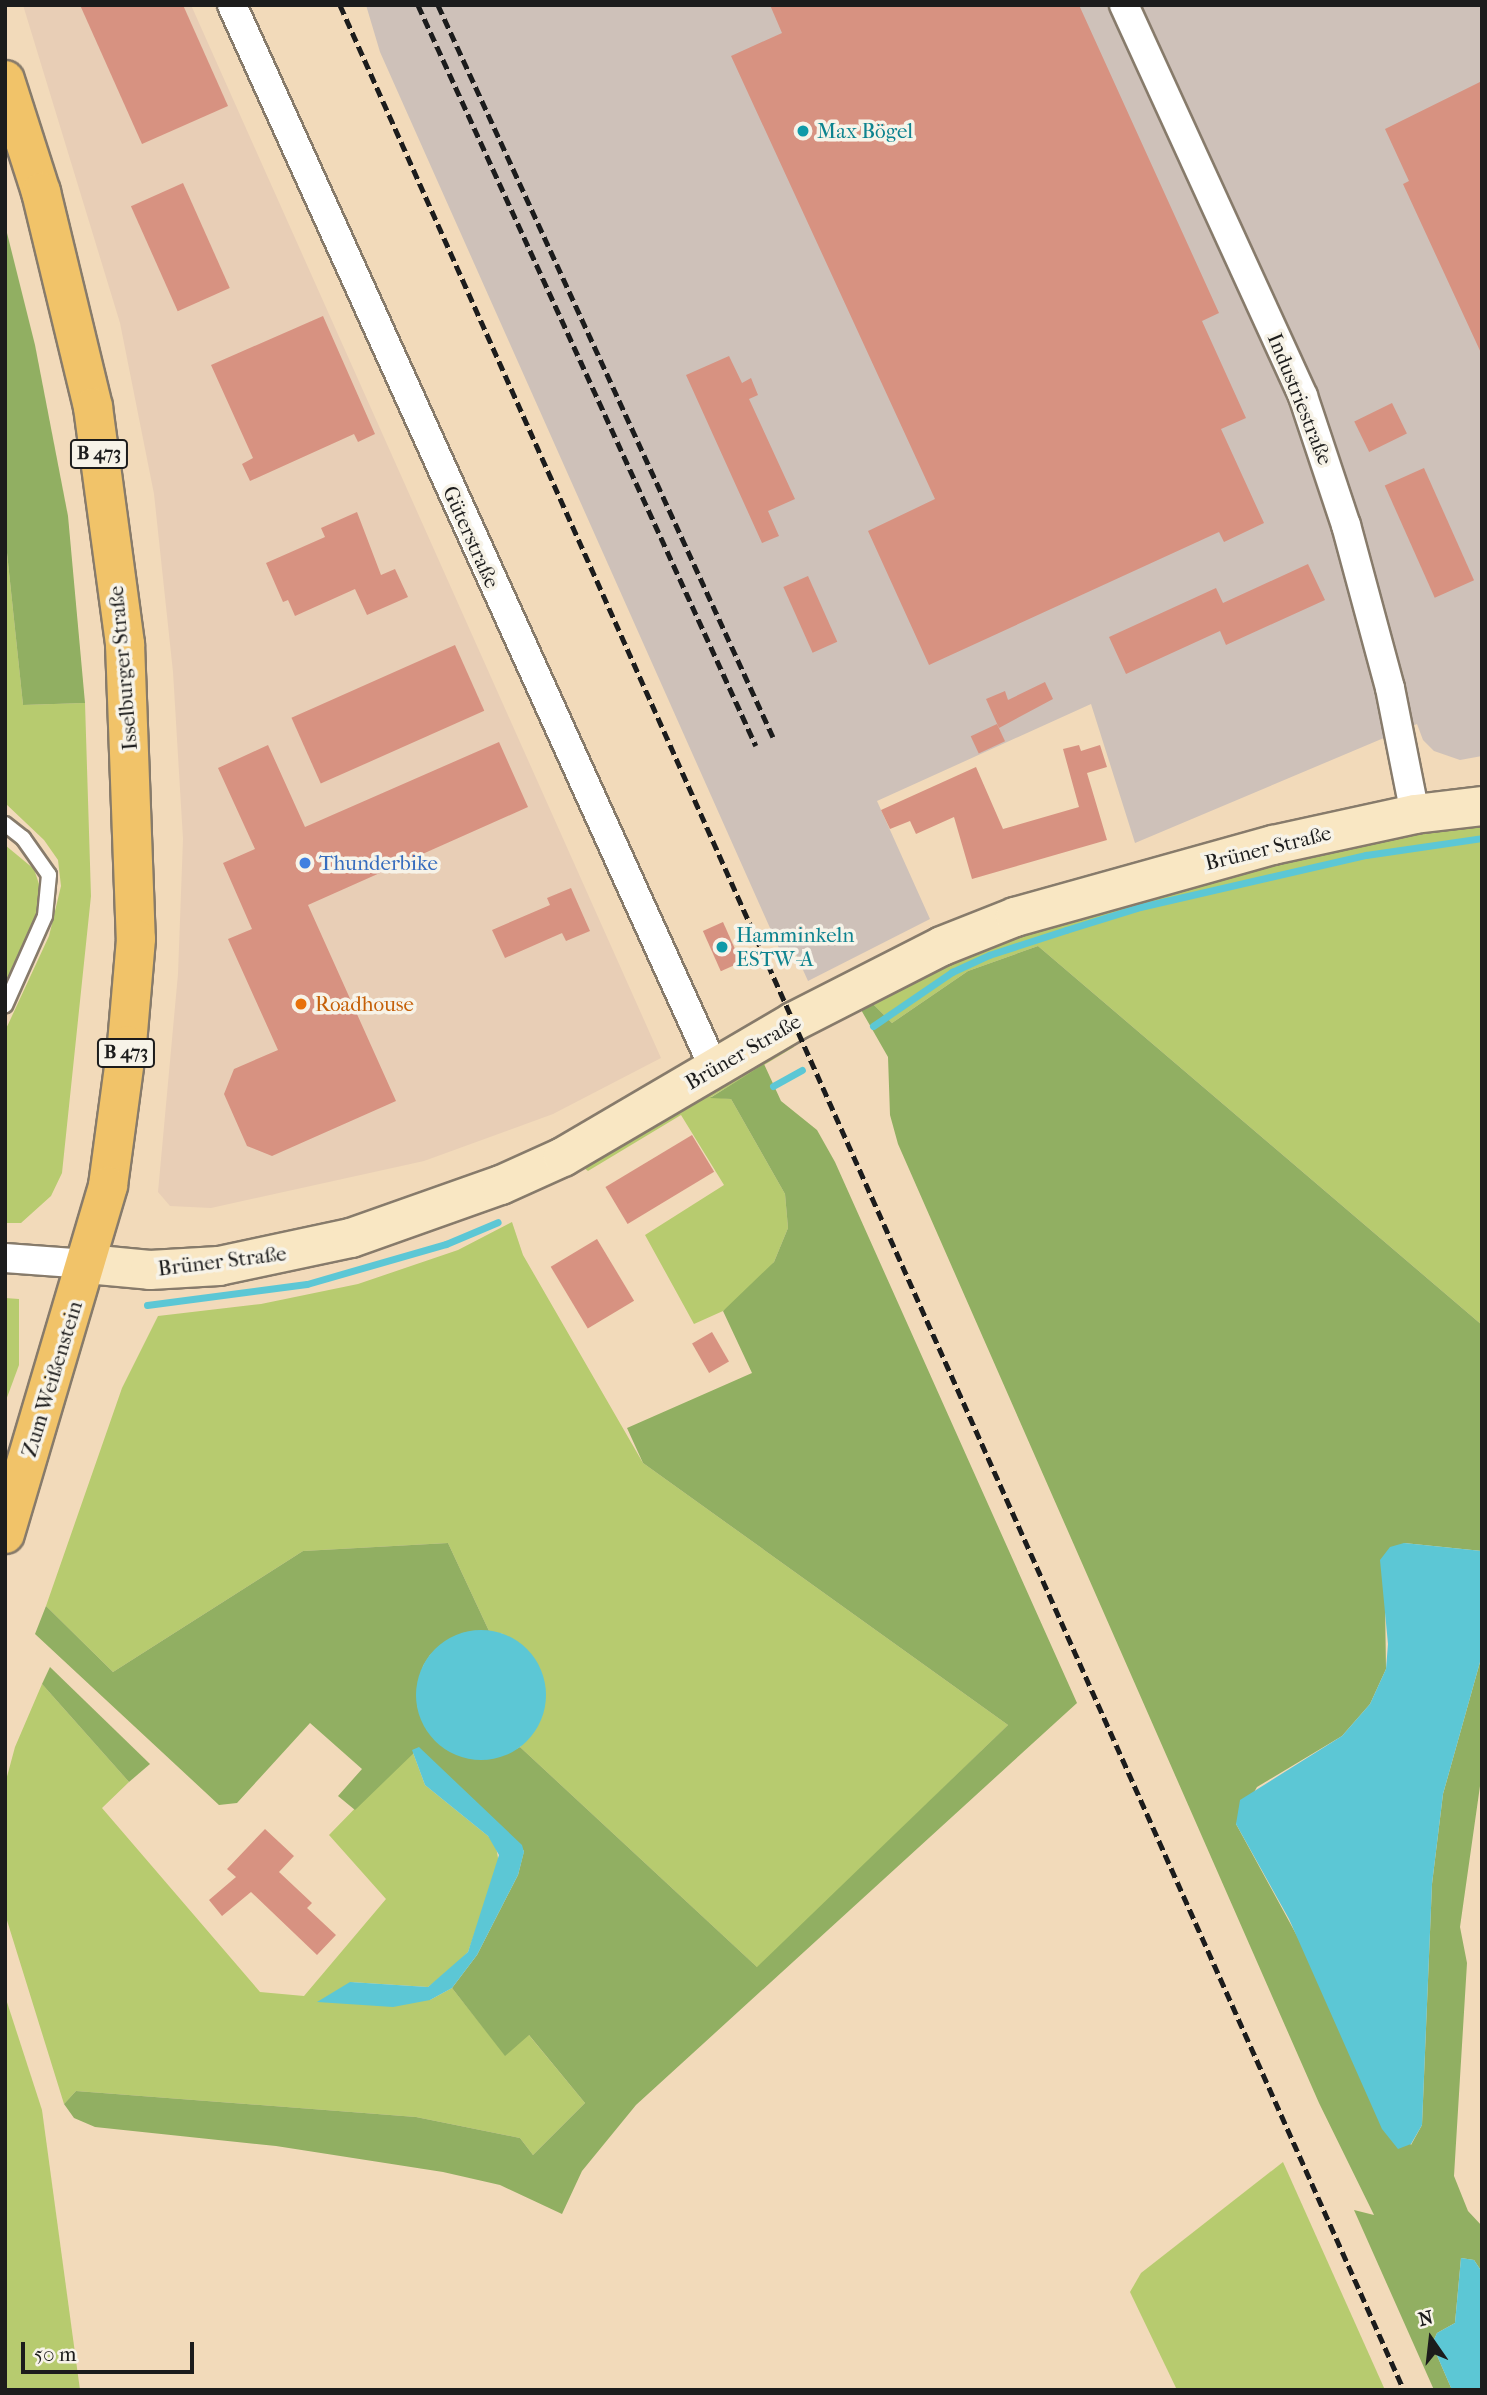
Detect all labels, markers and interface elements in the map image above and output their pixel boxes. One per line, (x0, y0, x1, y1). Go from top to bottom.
place label: Max Bögel (817, 118, 913, 144)
marker: Max Bögel (795, 123, 811, 139)
street label: Industriestraße (1262, 329, 1338, 469)
road number: B 473 (69, 438, 129, 470)
street label: Güterstraße (437, 482, 505, 592)
street label: Isselburger Straße (103, 585, 143, 751)
street label: Brüner Straße (1202, 820, 1334, 876)
place label: Thunderbike (319, 850, 438, 876)
marker: Thunderbike (297, 855, 313, 871)
place label: Hamminkeln ESTW-A (736, 922, 854, 972)
marker: Hamminkeln ESTW-A (714, 939, 730, 955)
place label: Roadhouse (315, 991, 414, 1017)
marker: Roadhouse (293, 996, 309, 1012)
street label: Brüner Straße (681, 1009, 805, 1095)
road number: B 473 (96, 1037, 156, 1068)
street label: Brüner Straße (156, 1241, 288, 1281)
street label: Zum Weißenstein (16, 1298, 88, 1460)
north arrow (1396, 2304, 1466, 2374)
text: N (1416, 2306, 1436, 2331)
scale bar (24, 2328, 198, 2372)
text: 50 m (34, 2342, 77, 2366)

